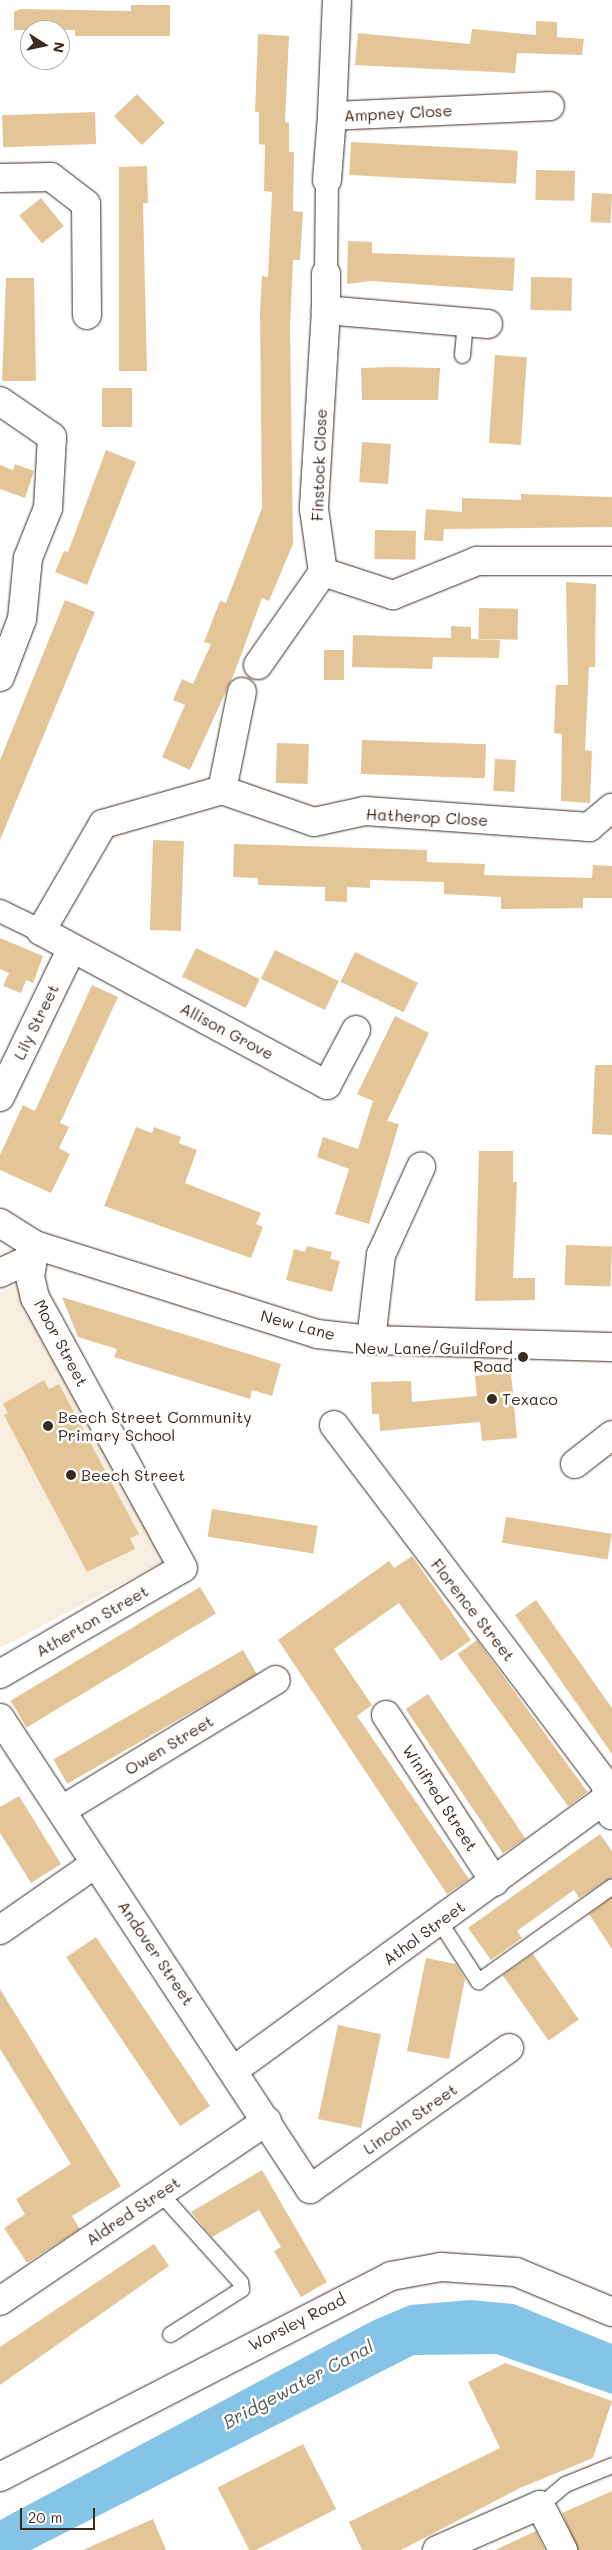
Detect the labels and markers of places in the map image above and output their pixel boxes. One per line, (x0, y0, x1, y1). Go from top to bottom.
place label: New Lane/Guildford Road (355, 1338, 513, 1376)
marker: New Lane/Guildford Road (517, 1351, 529, 1363)
place label: Texaco (502, 1389, 558, 1409)
marker: Texaco (486, 1393, 498, 1405)
place label: Beech Street Community Primary School (58, 1407, 252, 1445)
marker: Beech Street Community Primary School (42, 1420, 54, 1432)
place label: Beech Street (81, 1465, 185, 1485)
marker: Beech Street (65, 1469, 77, 1481)

